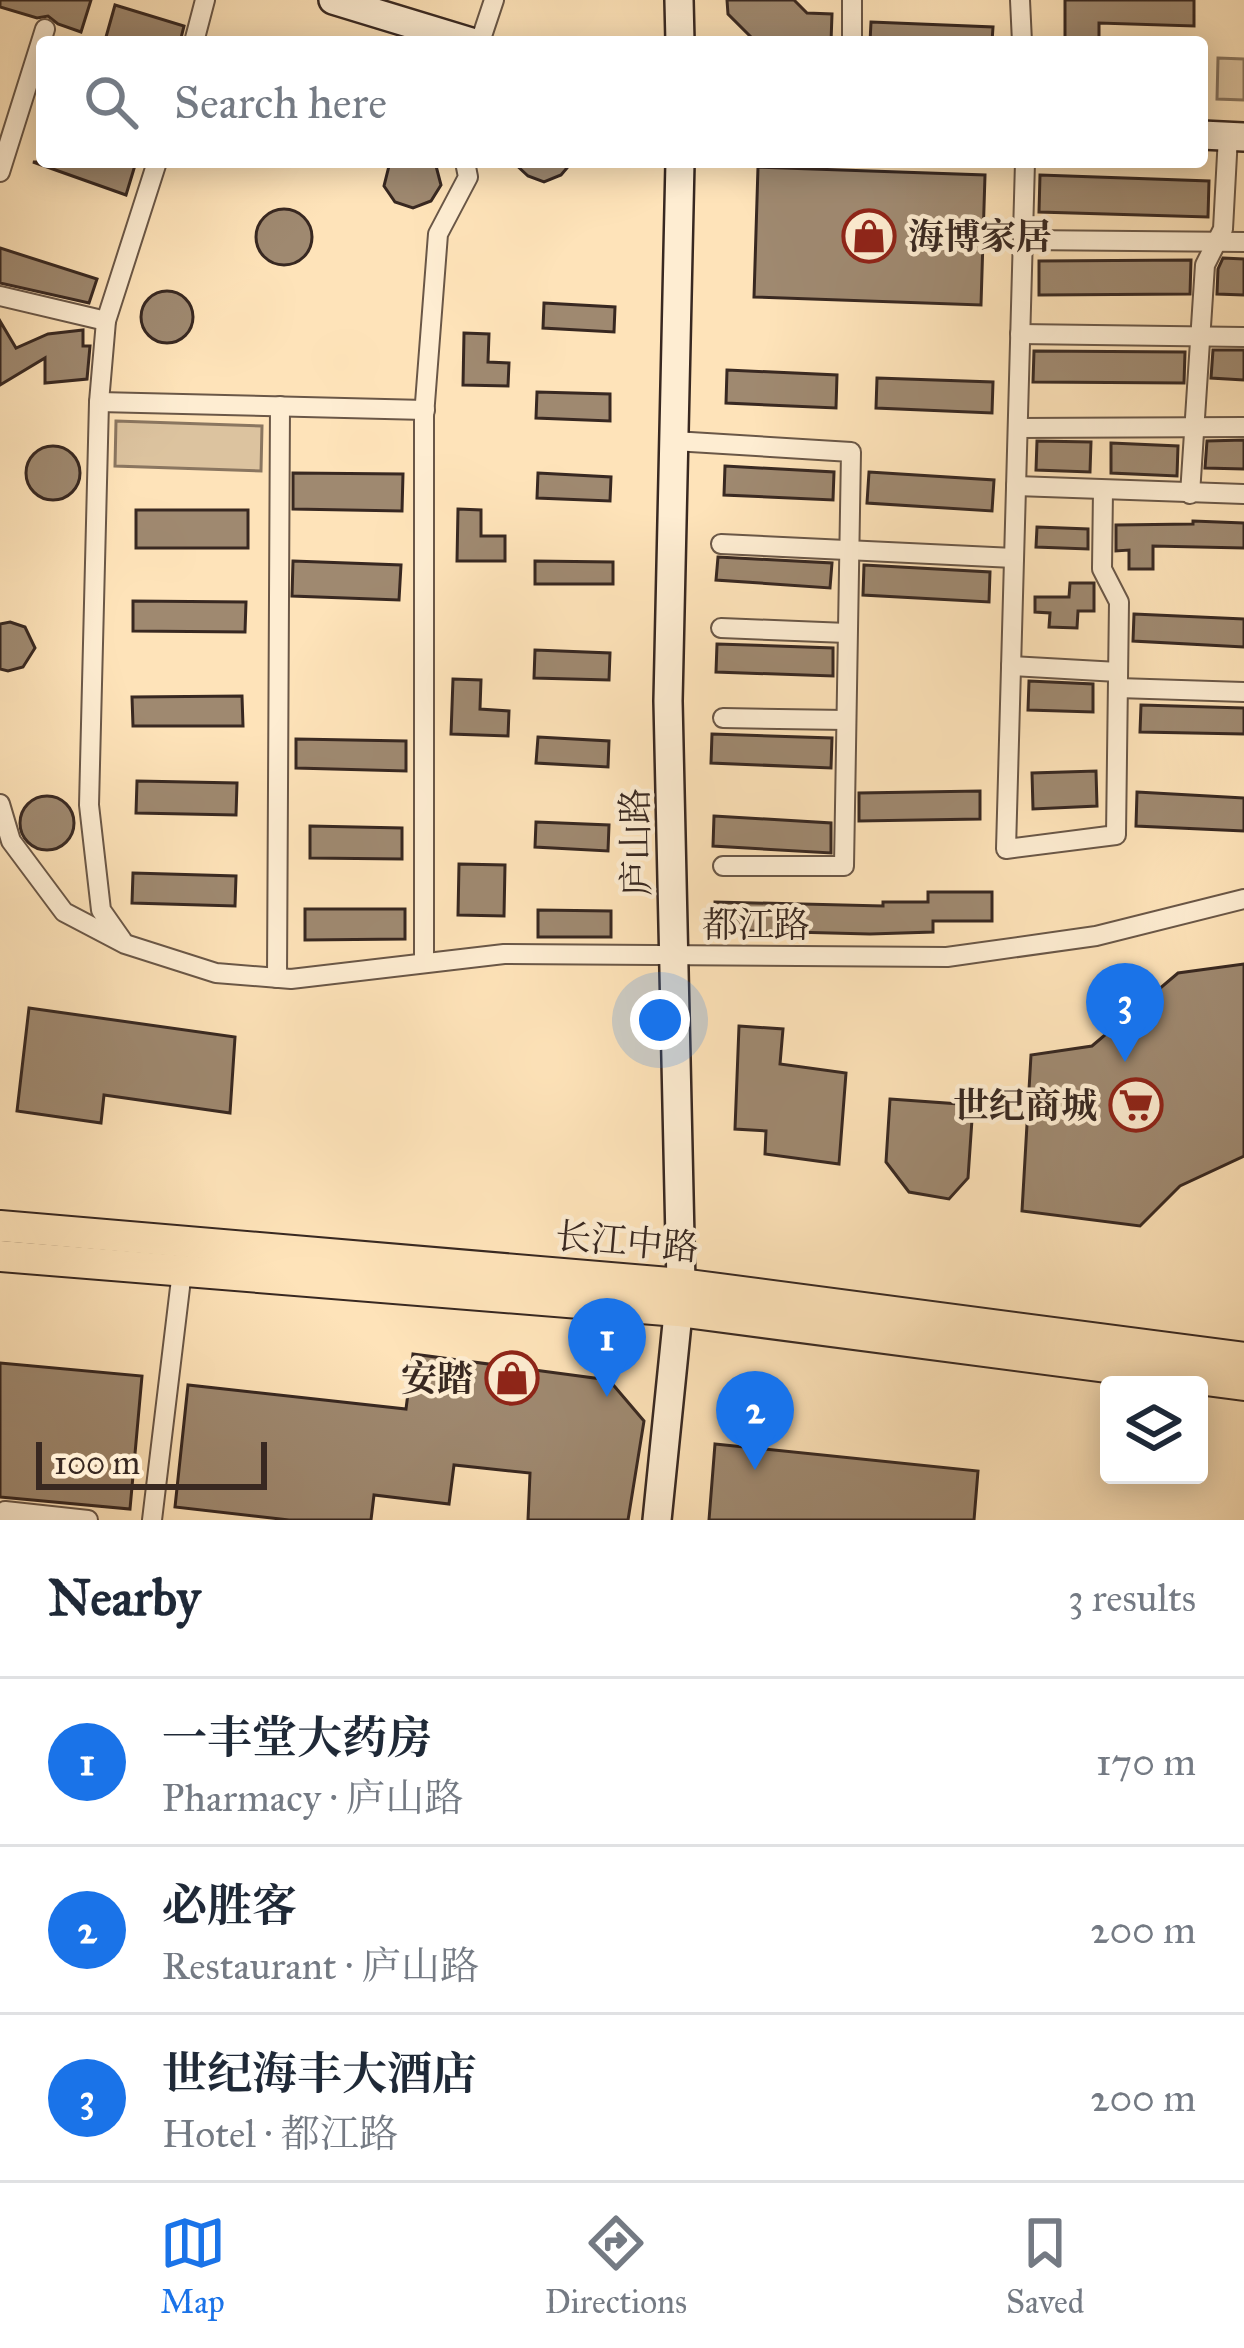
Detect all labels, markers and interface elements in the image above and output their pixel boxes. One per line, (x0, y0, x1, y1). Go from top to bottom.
search box (36, 36, 1208, 168)
icon: search (78, 69, 144, 135)
text: Search here (174, 75, 387, 130)
shop icon: 海博家居 (841, 208, 897, 264)
place label: 海博家居 (908, 215, 1052, 259)
street label: 庐山路 (613, 788, 659, 896)
street label: 都江路 (702, 903, 810, 947)
pin: 3 (1086, 963, 1164, 1062)
your location (630, 990, 690, 1050)
supermarket icon: 世纪商城 (1108, 1077, 1164, 1133)
place label: 世纪商城 (953, 1084, 1097, 1128)
street label: 长江中路 (553, 1214, 701, 1270)
pin: 1 (568, 1298, 646, 1397)
shop icon: 安踏 (484, 1350, 540, 1406)
place label: 安踏 (401, 1357, 473, 1401)
pin: 2 (716, 1371, 794, 1470)
map controls (1100, 1376, 1208, 1484)
button: layers (1100, 1376, 1208, 1484)
scale bar (36, 1436, 267, 1489)
text: 100 m (54, 1443, 140, 1483)
text: Nearby (48, 1567, 200, 1629)
text: 3 results (1068, 1574, 1196, 1622)
text: 一丰堂大药房 (162, 1710, 432, 1765)
text: 1 (79, 1738, 95, 1786)
text: 170 m (1096, 1738, 1196, 1786)
text: Pharmacy · 庐山路 (162, 1774, 463, 1822)
text: 必胜客 (162, 1878, 297, 1933)
text: 2 (77, 1906, 97, 1954)
text: 200 m (1090, 1906, 1196, 1954)
text: Restaurant · 庐山路 (162, 1942, 479, 1990)
text: 世纪海丰大酒店 (162, 2046, 477, 2101)
text: 3 (79, 2074, 95, 2122)
text: 200 m (1090, 2074, 1196, 2122)
text: Hotel · 都江路 (162, 2110, 398, 2158)
tab: Map (160, 2210, 226, 2322)
tab: Directions (545, 2210, 687, 2322)
tab: Saved (1006, 2210, 1084, 2322)

